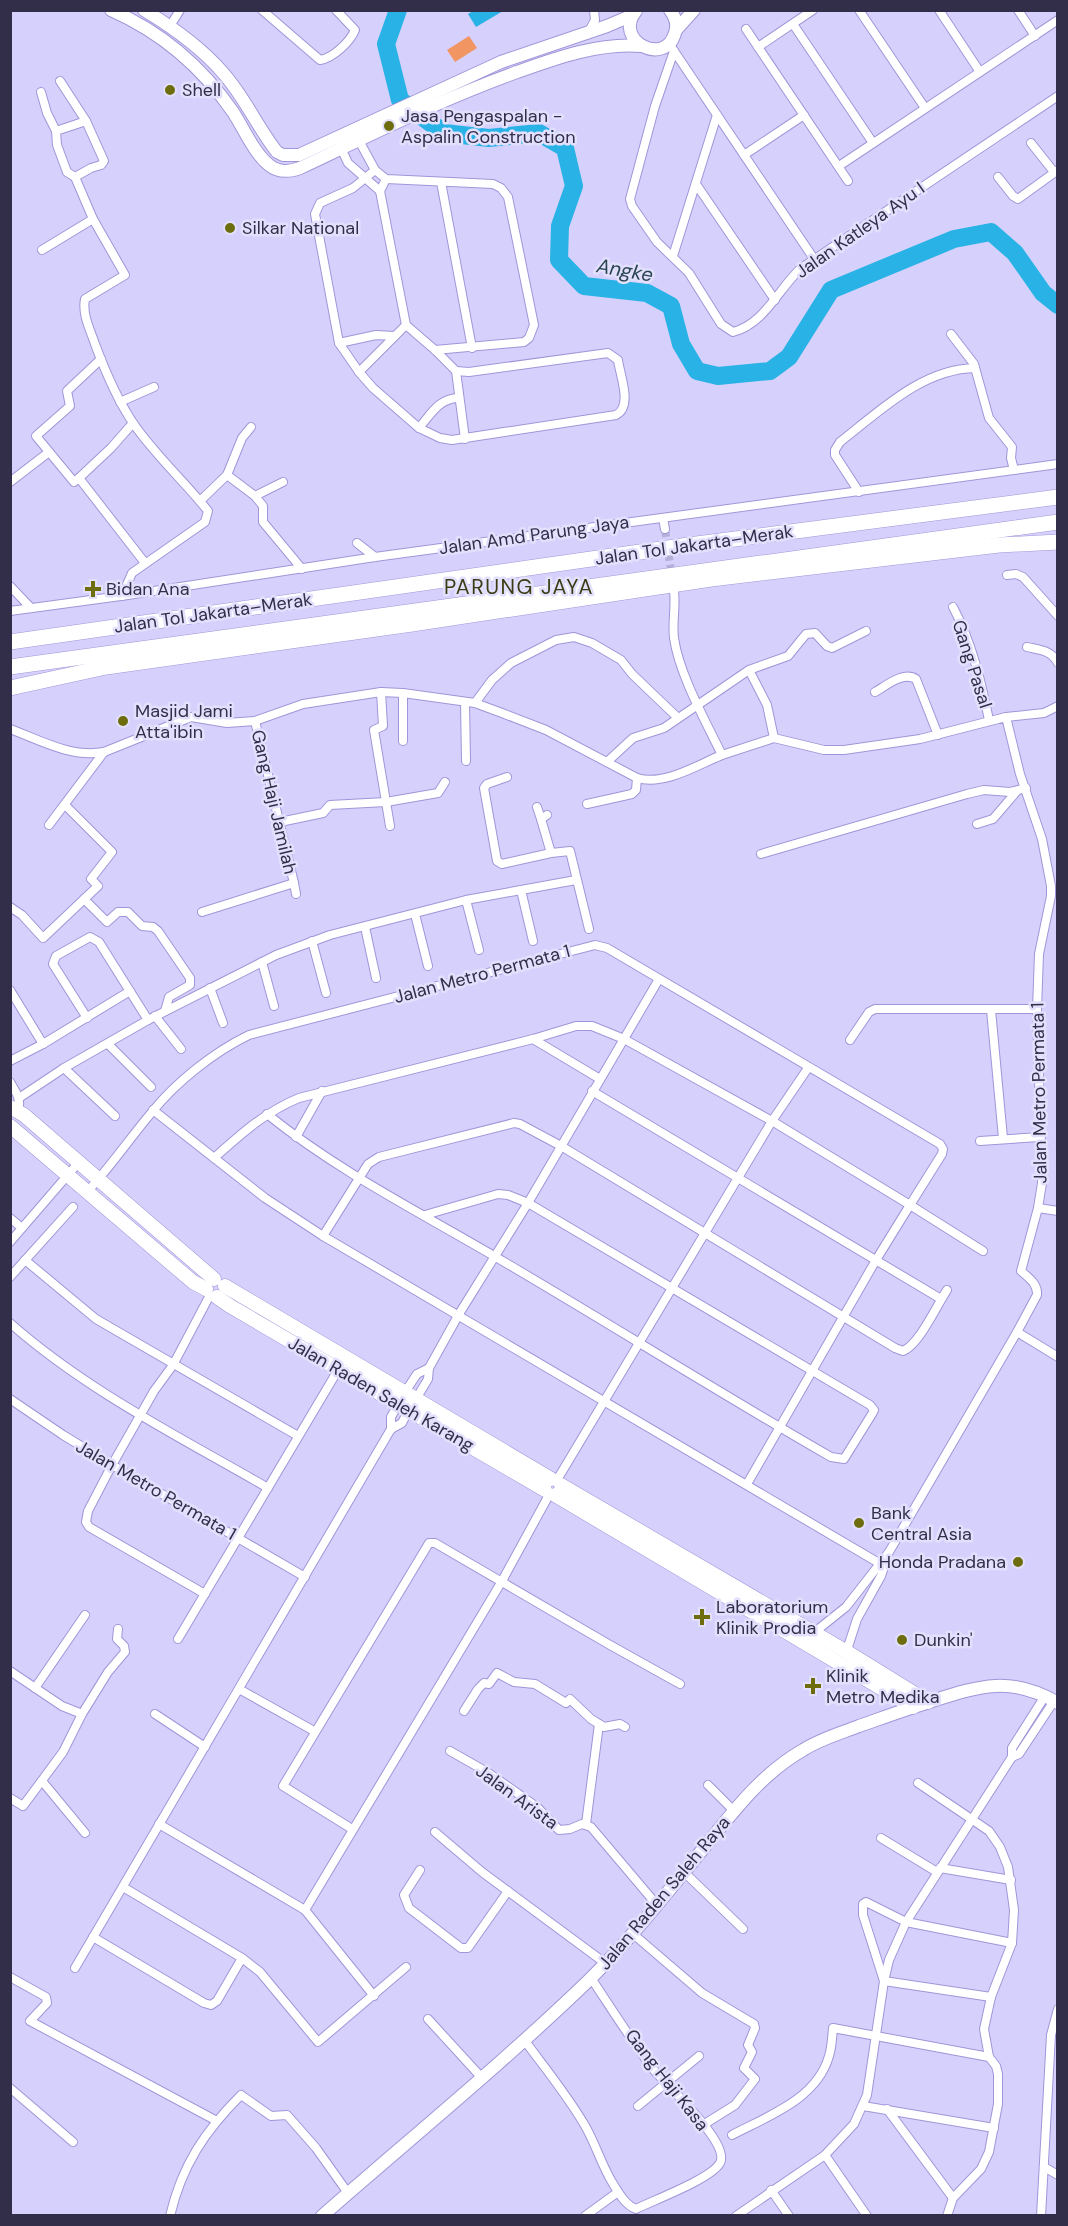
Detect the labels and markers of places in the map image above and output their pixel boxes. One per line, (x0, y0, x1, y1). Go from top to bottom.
place label: Shell (182, 78, 221, 102)
marker: Shell (163, 83, 177, 97)
place label: Jasa Pengaspalan - Aspalin Construction (401, 104, 576, 149)
marker: Jasa Pengaspalan - Aspalin Construction (382, 119, 396, 133)
place label: Silkar National (242, 216, 359, 240)
marker: Silkar National (223, 221, 237, 235)
place label: Bidan Ana (106, 577, 189, 601)
marker: Bidan Ana (84, 580, 102, 598)
place label: Masjid Jami Atta'ibin (135, 699, 233, 744)
marker: Masjid Jami Atta'ibin (116, 714, 130, 728)
place label: Bank Central Asia (871, 1501, 972, 1546)
marker: Bank Central Asia (852, 1516, 866, 1530)
place label: Honda Pradana (879, 1550, 1006, 1574)
marker: Honda Pradana (1011, 1555, 1025, 1569)
place label: Laboratorium Klinik Prodia (716, 1595, 828, 1640)
marker: Laboratorium Klinik Prodia (693, 1608, 711, 1626)
place label: Dunkin' (914, 1628, 973, 1652)
marker: Dunkin' (895, 1633, 909, 1647)
place label: Klinik Metro Medika (826, 1664, 940, 1709)
marker: Klinik Metro Medika (804, 1677, 822, 1695)

